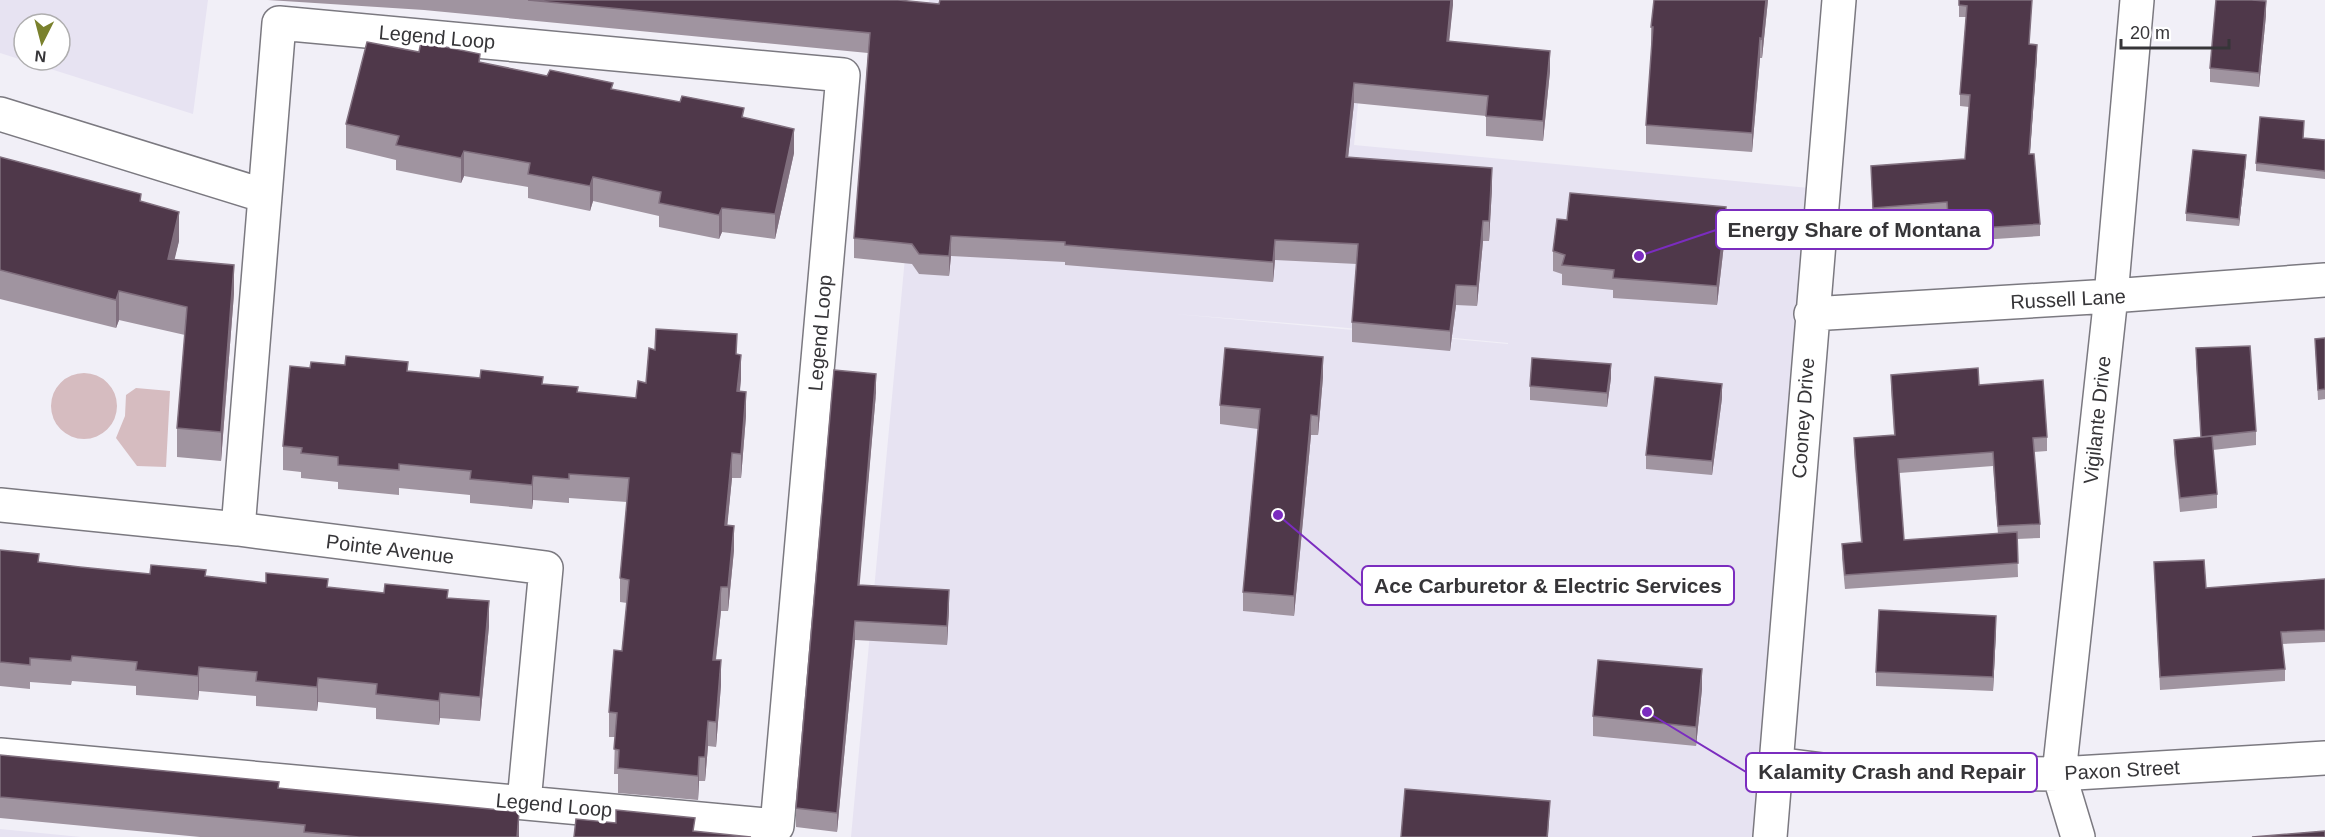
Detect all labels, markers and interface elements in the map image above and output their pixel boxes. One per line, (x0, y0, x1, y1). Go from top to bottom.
north arrow (12, 12, 72, 72)
scale bar (2121, 12, 2229, 50)
street label: Legend Loop (378, 21, 496, 53)
text: 20 m (2130, 23, 2170, 43)
text: N (34, 47, 47, 65)
callout: Energy Share of Montana (1716, 210, 1993, 249)
text: Energy Share of Montana (1727, 218, 1981, 241)
street label: Legend Loop (804, 274, 836, 392)
street label: Russell Lane (2010, 285, 2126, 313)
street label: Vigilante Drive (2079, 355, 2115, 485)
street label: Cooney Drive (1788, 357, 1818, 479)
street label: Pointe Avenue (325, 530, 455, 568)
callout: Ace Carburetor & Electric Services (1362, 566, 1734, 605)
text: Ace Carburetor & Electric Services (1374, 574, 1722, 597)
callout: Kalamity Crash and Repair (1746, 753, 2037, 792)
street label: Paxon Street (2064, 756, 2181, 784)
text: Kalamity Crash and Repair (1758, 760, 2026, 783)
street label: Legend Loop (495, 789, 613, 821)

